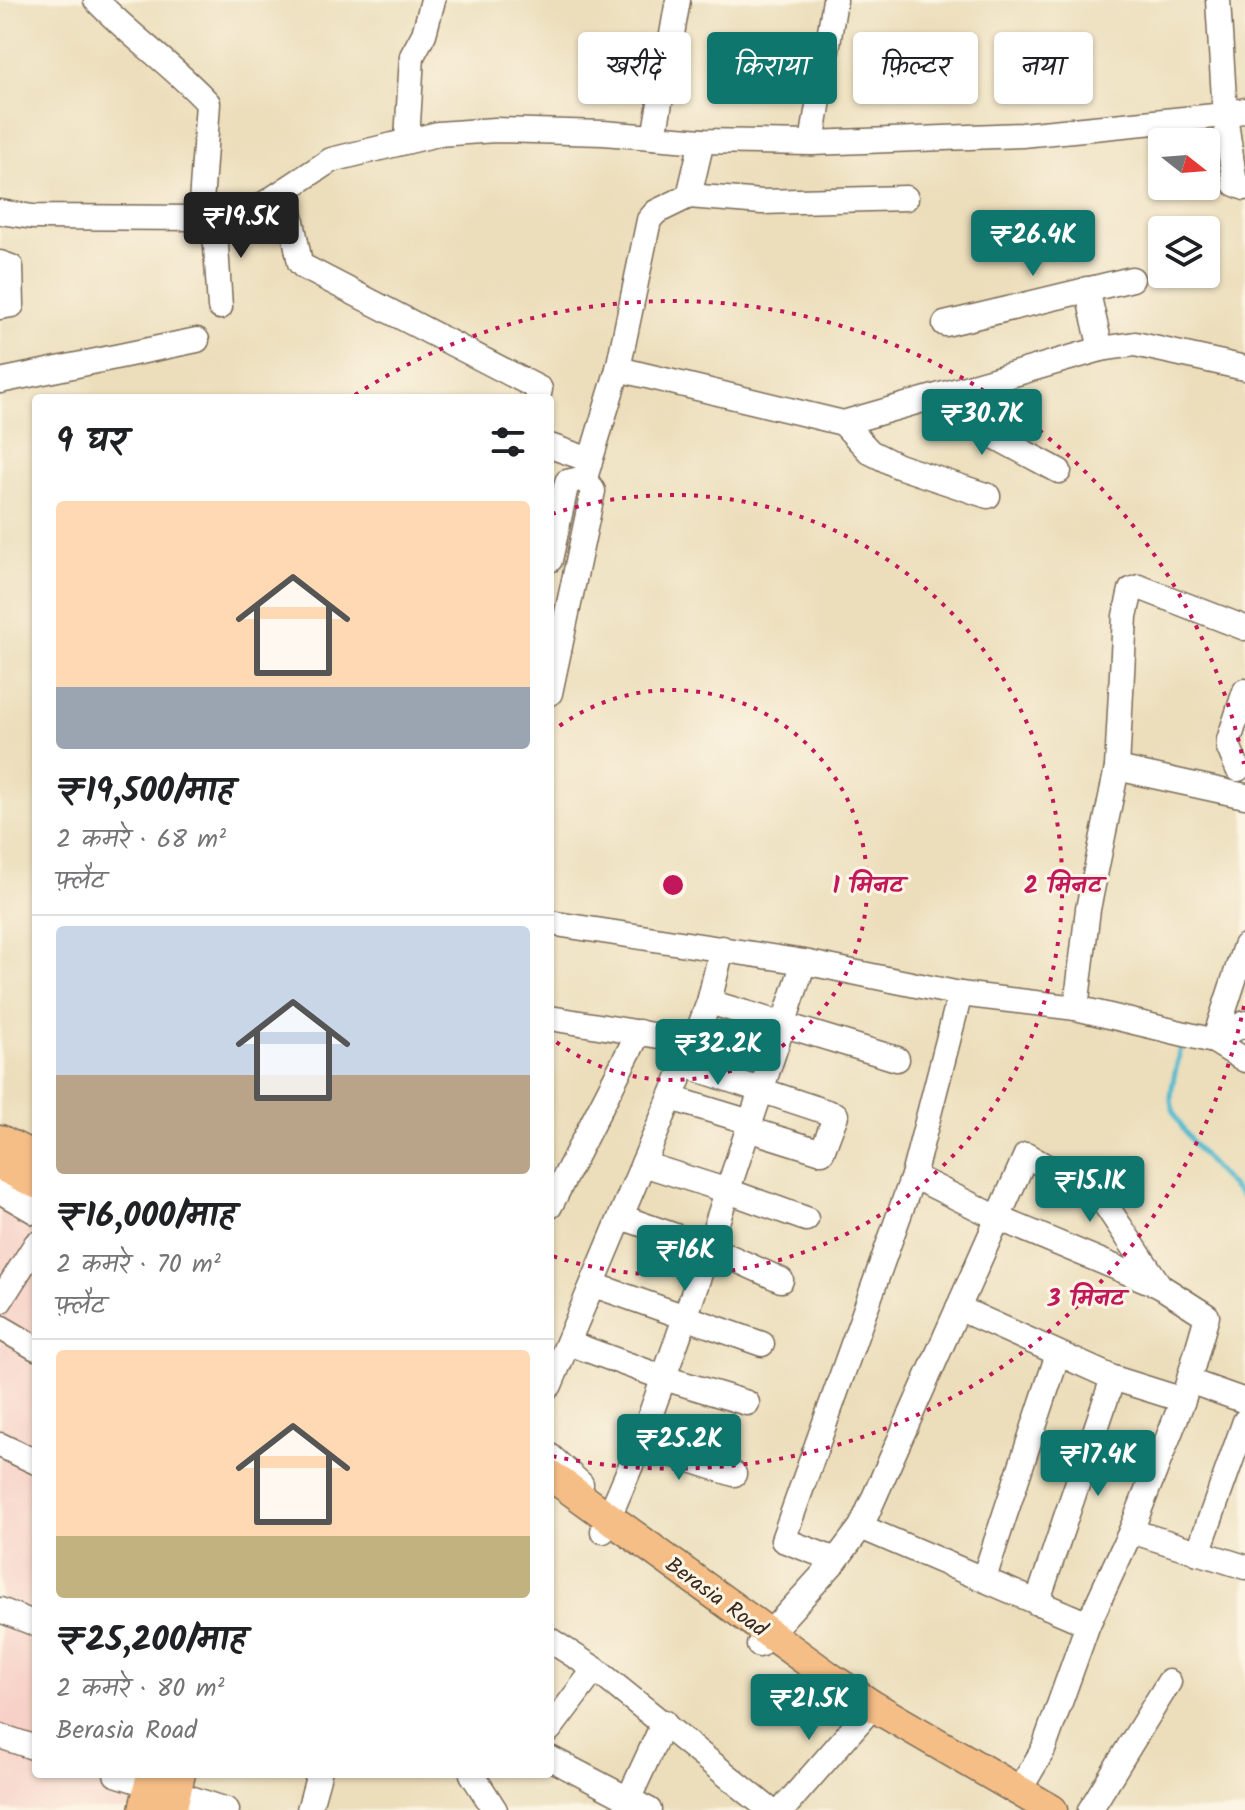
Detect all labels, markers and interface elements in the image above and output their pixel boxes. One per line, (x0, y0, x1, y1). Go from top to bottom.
chip: खरीदें (578, 32, 691, 104)
chip: किराया (707, 32, 837, 104)
chip: फ़िल्टर (853, 32, 978, 104)
chip: नया (994, 32, 1093, 104)
north arrow (1148, 128, 1220, 200)
map controls (1148, 128, 1220, 288)
pin: ₹19.5K (176, 192, 306, 260)
text: ₹19.5K (202, 197, 280, 239)
pin: ₹26.4K (968, 210, 1098, 278)
text: ₹26.4K (989, 215, 1077, 257)
button: layers (1148, 216, 1220, 288)
pin: ₹30.7K (917, 389, 1047, 457)
text: ₹30.7K (940, 394, 1024, 436)
text: 9 घर (56, 415, 126, 469)
icon: filters (486, 420, 530, 464)
icon: home (221, 553, 365, 697)
text: ₹19,500/माह (56, 765, 233, 819)
text: 2 कमरे · 68 m² (56, 819, 226, 861)
text: फ़्लैट (56, 861, 106, 903)
text: 1 मिनट (832, 867, 909, 906)
text: 2 मिनट (1024, 867, 1107, 906)
centre of rings (659, 871, 687, 899)
icon: home (221, 978, 365, 1122)
pin: ₹32.2K (653, 1019, 783, 1087)
text: ₹32.2K (674, 1024, 762, 1066)
pin: ₹15.1K (1025, 1156, 1155, 1224)
text: ₹15.1K (1053, 1161, 1127, 1203)
text: ₹16,000/माह (56, 1190, 235, 1244)
pin: ₹16K (638, 1225, 732, 1293)
text: ₹16K (655, 1230, 715, 1272)
text: 2 कमरे · 70 m² (56, 1244, 221, 1286)
text: 3 मिनट (1047, 1280, 1129, 1319)
text: फ़्लैट (56, 1286, 106, 1328)
icon: home (221, 1402, 365, 1546)
pin: ₹25.2K (614, 1414, 744, 1482)
text: ₹25.2K (635, 1419, 723, 1461)
pin: ₹17.4K (1033, 1430, 1163, 1498)
text: ₹17.4K (1059, 1435, 1137, 1477)
street label: Berasia Road (657, 1549, 775, 1648)
text: ₹25,200/माह (56, 1614, 245, 1668)
text: 2 कमरे · 80 m² (56, 1668, 224, 1710)
pin: ₹21.5K (744, 1674, 874, 1742)
text: ₹21.5K (769, 1679, 849, 1721)
text: Berasia Road (56, 1710, 197, 1752)

